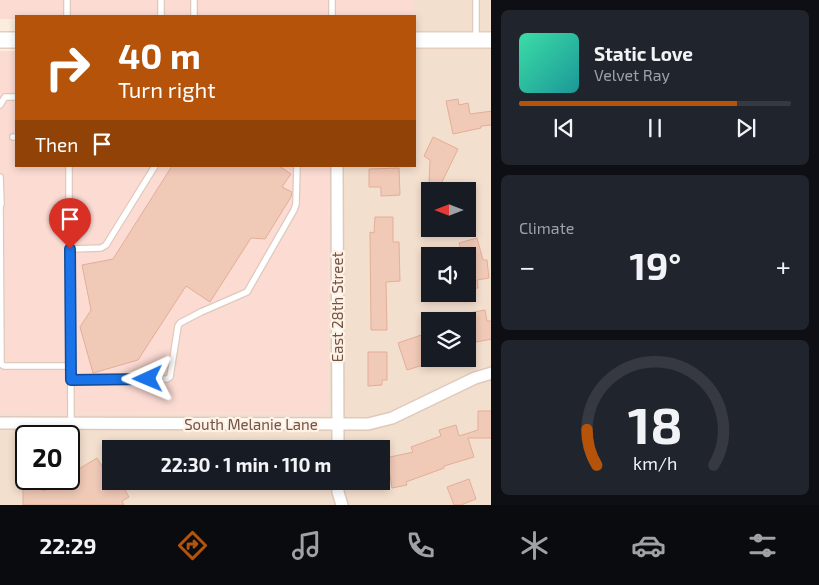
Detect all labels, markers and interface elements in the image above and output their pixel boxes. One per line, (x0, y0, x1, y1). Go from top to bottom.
text: 40 m (118, 34, 201, 76)
icon: right (35, 35, 100, 100)
text: Static Love (594, 42, 693, 65)
text: Velvet Ray (594, 65, 670, 84)
text: Turn right (118, 76, 216, 102)
icon: previous (550, 114, 578, 142)
icon: pause (641, 114, 669, 142)
icon: next (732, 114, 760, 142)
icon: arrive (88, 130, 116, 158)
text: Then (35, 133, 78, 156)
north arrow (421, 182, 476, 238)
map controls (421, 182, 476, 367)
pin (49, 198, 91, 249)
icon: arrive (56, 205, 84, 233)
text: Climate (519, 218, 574, 237)
text: 19° (630, 242, 681, 288)
button: sound (421, 247, 476, 302)
text: − (519, 249, 535, 283)
text: + (776, 249, 791, 283)
street label: East 28th Street (328, 252, 346, 362)
button: layers (421, 312, 476, 367)
position arrow (121, 352, 173, 404)
text: 18 (628, 392, 682, 454)
street label: South Melanie Lane (184, 415, 318, 433)
speed limit sign: 20 (15, 425, 80, 490)
text: km/h (633, 452, 677, 474)
text: 22:30 · 1 min · 110 m (161, 453, 331, 476)
icon: directions (175, 528, 210, 563)
icon: music (289, 528, 324, 563)
icon: phone (403, 528, 438, 563)
icon: climate (517, 528, 552, 563)
icon: car (631, 528, 666, 563)
icon: filters (745, 528, 780, 563)
text: 22:29 (39, 532, 96, 558)

